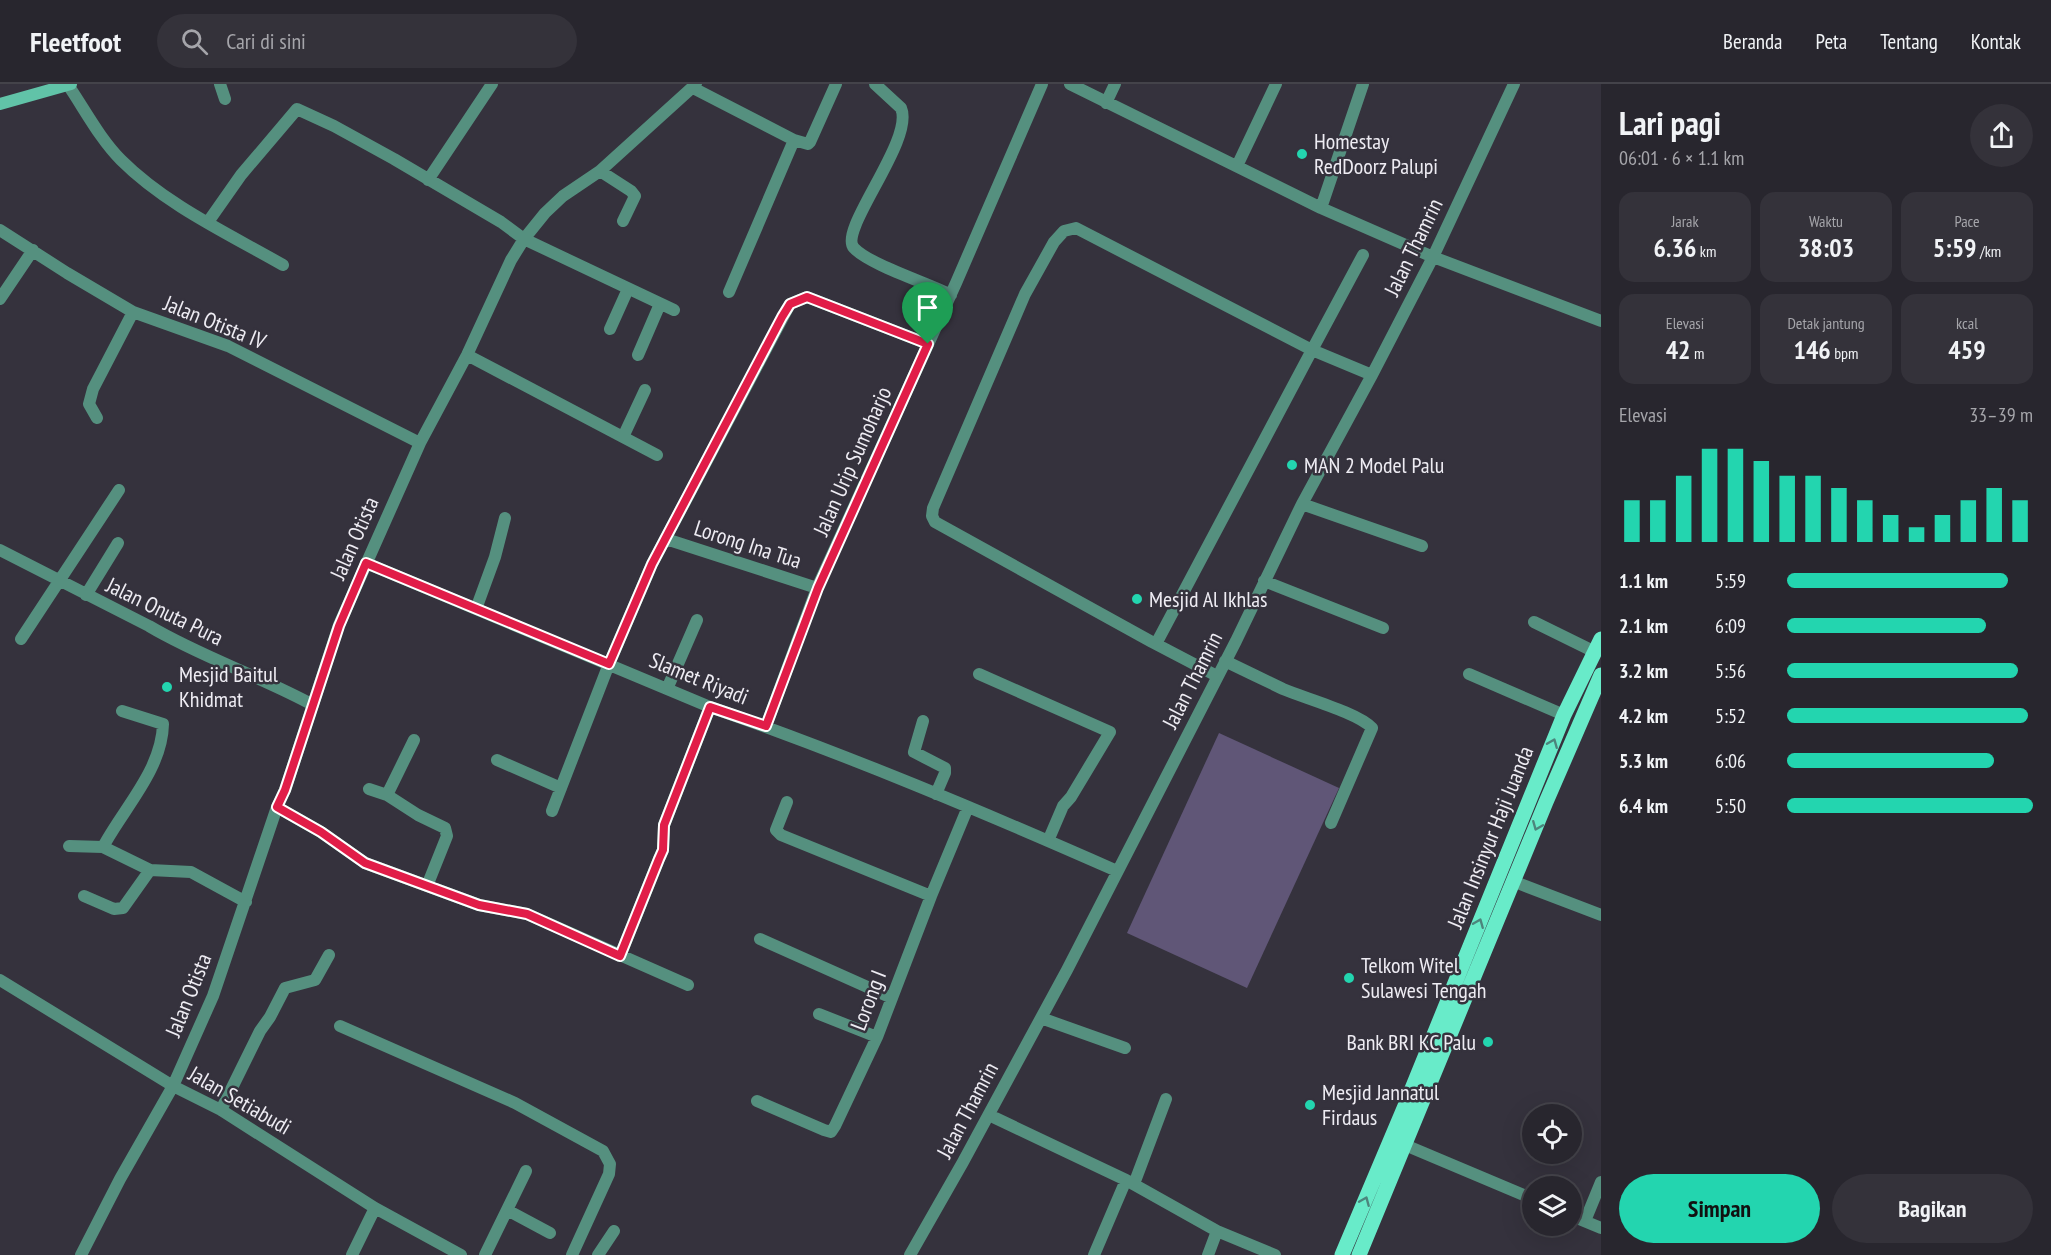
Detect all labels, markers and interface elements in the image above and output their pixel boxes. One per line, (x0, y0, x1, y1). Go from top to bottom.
search box (157, 14, 577, 68)
text: Fleetfoot (30, 23, 121, 60)
icon: search (178, 25, 211, 58)
text: Cari di sini (226, 27, 306, 55)
text: Beranda (1723, 28, 1783, 55)
text: Peta (1816, 28, 1847, 55)
text: Tentang (1880, 28, 1938, 55)
text: Kontak (1971, 28, 2021, 55)
text: Lari pagi (1619, 101, 1721, 144)
button: share (1970, 104, 2033, 167)
place label: Homestay RedDoorz Palupi (1314, 127, 1438, 180)
text: 06:01 · 6 × 1.1 km (1619, 145, 1744, 171)
marker: Homestay RedDoorz Palupi (1295, 147, 1309, 161)
street label: Jalan Thamrin (1377, 194, 1449, 301)
text: Jarak (1671, 211, 1699, 231)
text: Waktu (1809, 211, 1843, 231)
text: Pace (1954, 211, 1980, 231)
text: 6.36 (1654, 231, 1696, 264)
text: 38:03 (1798, 231, 1854, 264)
text: 5:59 (1933, 231, 1977, 264)
text: km (1696, 241, 1716, 261)
text: /km (1977, 241, 2001, 261)
pin (902, 282, 953, 344)
street label: Jalan Otista IV (159, 289, 271, 355)
icon: arrive (911, 291, 944, 324)
text: Elevasi (1666, 313, 1704, 333)
text: Detak jantung (1787, 313, 1865, 333)
text: kcal (1956, 313, 1978, 333)
text: 42 (1666, 333, 1691, 366)
text: 146 (1793, 333, 1831, 366)
text: 459 (1948, 333, 1986, 366)
text: m (1691, 343, 1704, 363)
text: bpm (1831, 343, 1859, 363)
street label: Jalan Urip Sumoharjo (806, 382, 897, 541)
text: Elevasi (1619, 402, 1667, 428)
text: 33–39 m (1969, 402, 2033, 428)
place label: MAN 2 Model Palu (1304, 451, 1444, 479)
marker: MAN 2 Model Palu (1285, 458, 1299, 472)
street label: Jalan Otista (323, 492, 385, 585)
street label: Lorong Ina Tua (691, 514, 805, 574)
text: 1.1 km (1619, 568, 1668, 594)
text: 5:59 (1715, 568, 1746, 594)
street label: Jalan Onuta Pura (101, 570, 228, 651)
place label: Mesjid Al Ikhlas (1149, 585, 1268, 613)
marker: Mesjid Al Ikhlas (1130, 592, 1144, 606)
text: 2.1 km (1619, 613, 1668, 639)
text: 6:09 (1715, 613, 1746, 639)
street label: Jalan Thamrin (1155, 627, 1228, 734)
street label: Slamet Riyadi (645, 646, 753, 710)
text: 3.2 km (1619, 658, 1668, 684)
text: 5:56 (1715, 658, 1746, 684)
place label: Mesjid Baitul Khidmat (179, 660, 279, 713)
marker: Mesjid Baitul Khidmat (160, 680, 174, 694)
text: 4.2 km (1619, 703, 1668, 729)
text: 5:52 (1715, 703, 1746, 729)
one-way arrow (1546, 738, 1558, 749)
street label: Jalan Insinyur Haji Juanda (1440, 742, 1539, 933)
text: 5.3 km (1619, 748, 1668, 774)
text: 6:06 (1715, 748, 1746, 774)
text: 6.4 km (1619, 793, 1668, 819)
text: 5:50 (1715, 793, 1746, 819)
one-way arrow (1532, 819, 1544, 830)
one-way arrow (1472, 919, 1484, 930)
street label: Jalan Otista (158, 949, 217, 1042)
place label: Telkom Witel Sulawesi Tengah (1361, 951, 1486, 1004)
street label: Lorong I (844, 966, 892, 1034)
marker: Telkom Witel Sulawesi Tengah (1342, 971, 1356, 985)
place label: Bank BRI KC Palu (1347, 1028, 1476, 1056)
marker: Bank BRI KC Palu (1481, 1035, 1495, 1049)
street label: Jalan Thamrin (930, 1057, 1004, 1164)
street label: Jalan Setiabudi (183, 1059, 296, 1141)
place label: Mesjid Jannatul Firdaus (1322, 1078, 1440, 1131)
marker: Mesjid Jannatul Firdaus (1303, 1098, 1317, 1112)
map controls (1522, 1104, 1582, 1236)
button: locate (1522, 1104, 1582, 1164)
button: Simpan (1619, 1174, 1820, 1243)
button: Bagikan (1832, 1174, 2033, 1243)
button: layers (1522, 1176, 1582, 1236)
one-way arrow (1358, 1196, 1370, 1207)

